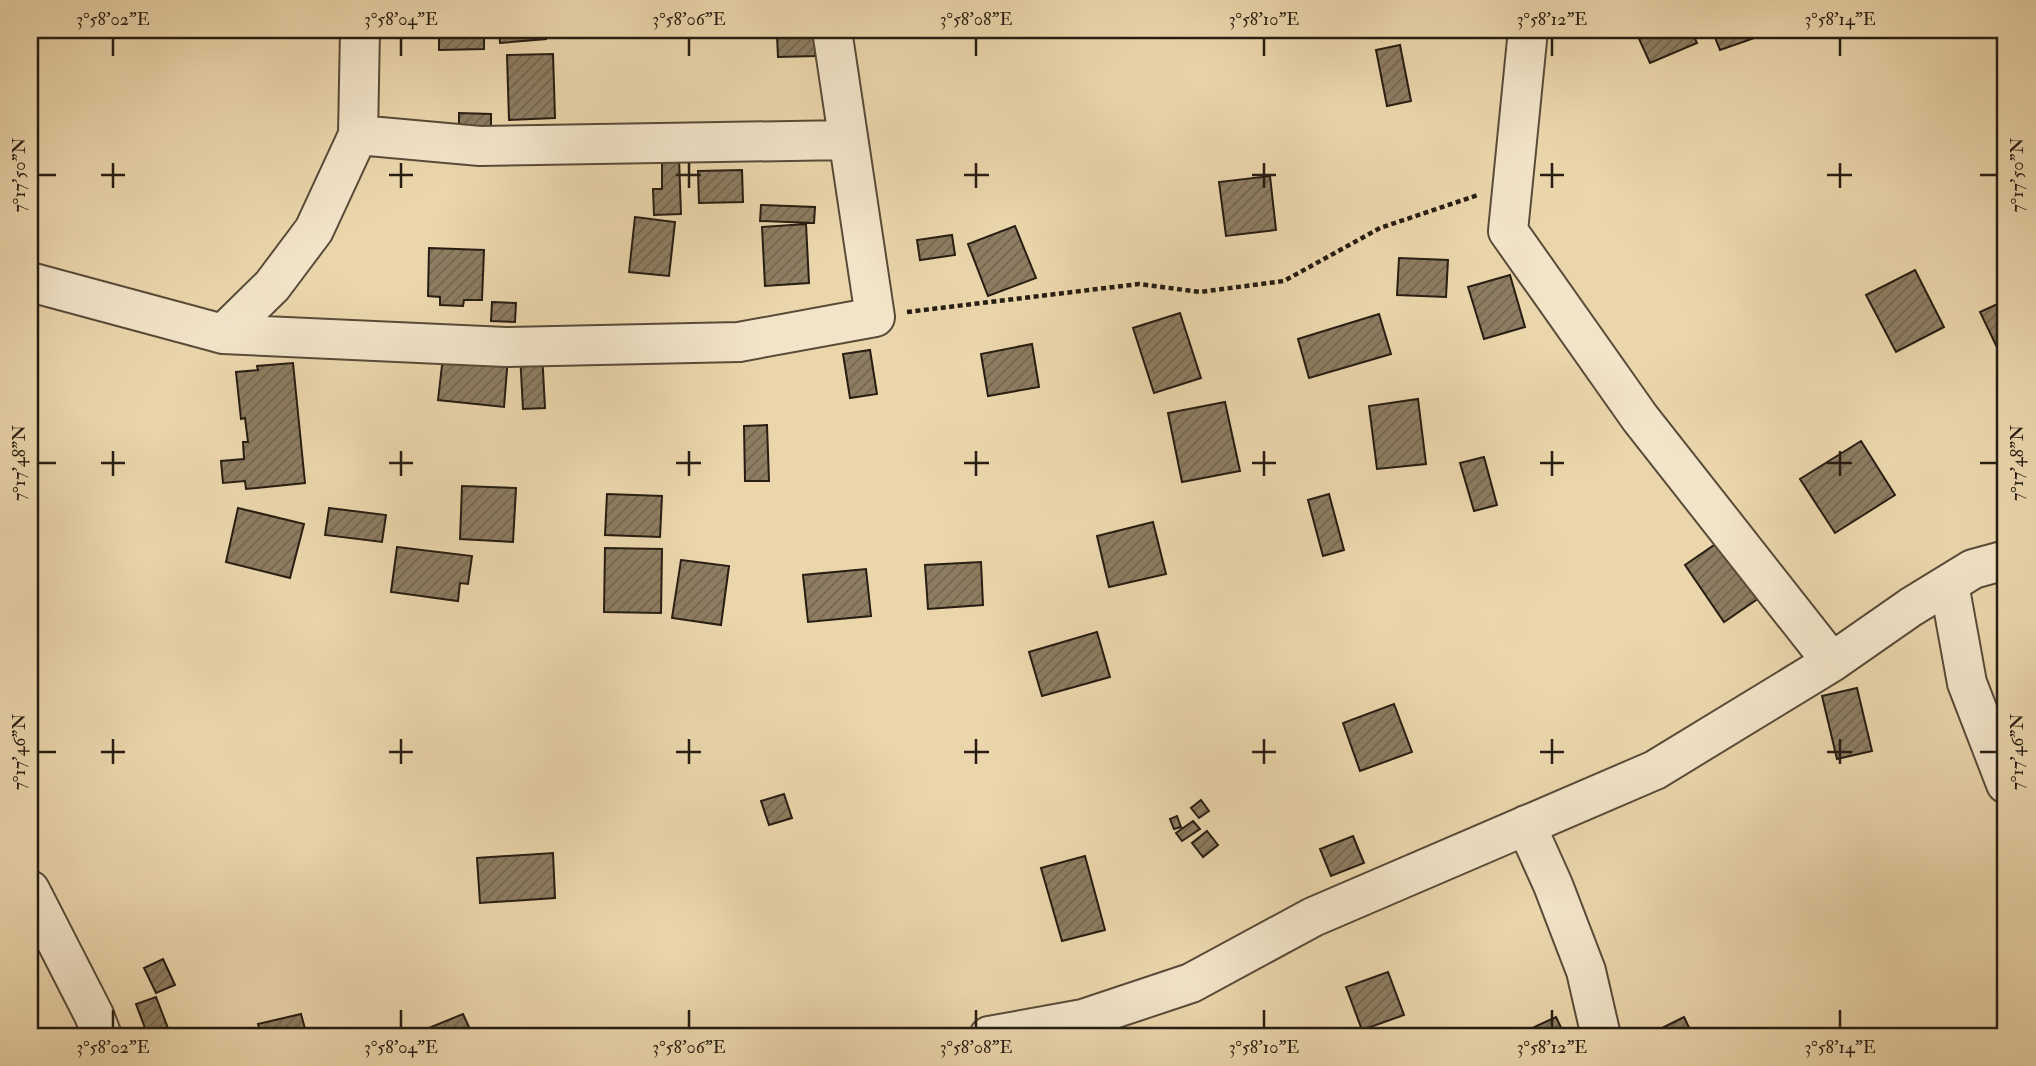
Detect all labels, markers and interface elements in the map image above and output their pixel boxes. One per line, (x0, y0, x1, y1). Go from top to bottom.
text: 3°58'02"E (76, 8, 150, 31)
text: 3°58'04"E (364, 8, 438, 31)
text: 3°58'06"E (652, 8, 726, 31)
text: 3°58'08"E (940, 8, 1012, 31)
text: 3°58'10"E (1229, 8, 1299, 31)
text: 3°58'12"E (1517, 8, 1587, 31)
text: 3°58'14"E (1804, 8, 1876, 31)
text: 7°17'50"N (8, 138, 31, 212)
text: 7°17'50"N (2006, 138, 2029, 212)
text: 7°17'48"N (8, 425, 31, 501)
text: 7°17'48"N (2006, 425, 2029, 501)
text: 7°17'46"N (8, 714, 31, 790)
text: 7°17'46"N (2006, 714, 2029, 790)
text: 3°58'02"E (76, 1036, 150, 1059)
text: 3°58'04"E (364, 1036, 438, 1059)
text: 3°58'06"E (652, 1036, 726, 1059)
text: 3°58'08"E (940, 1036, 1012, 1059)
text: 3°58'10"E (1229, 1036, 1299, 1059)
text: 3°58'12"E (1517, 1036, 1587, 1059)
text: 3°58'14"E (1804, 1036, 1876, 1059)

